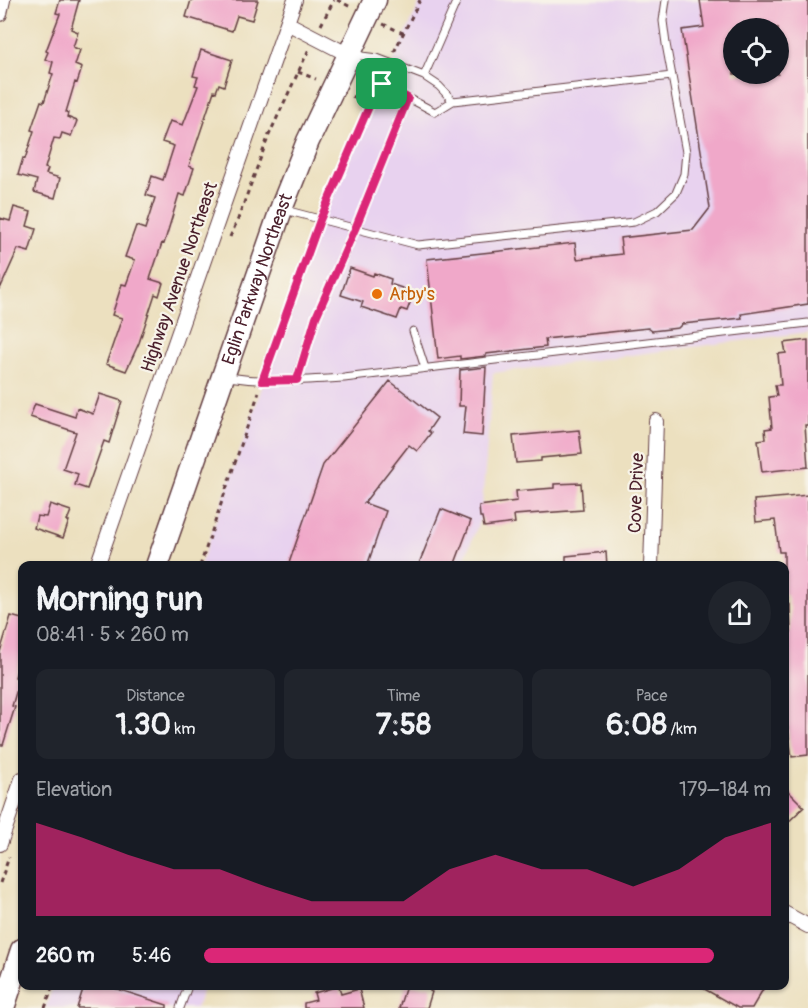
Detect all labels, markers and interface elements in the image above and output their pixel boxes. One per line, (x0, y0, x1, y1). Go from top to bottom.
map controls (723, 18, 789, 84)
button: locate (723, 18, 789, 84)
pin (356, 58, 407, 109)
icon: arrive (365, 67, 398, 100)
street label: Highway Avenue Northeast (136, 178, 223, 376)
street label: Eglin Parkway Northeast (217, 189, 298, 368)
place label: Arby's (389, 283, 435, 306)
marker: Arby's (370, 287, 384, 301)
street label: Cove Drive (624, 452, 649, 533)
text: Morning run (36, 579, 203, 620)
button: share (708, 581, 771, 644)
text: 08:41 · 5 × 260 m (36, 622, 189, 647)
text: Distance (126, 686, 185, 706)
text: Time (387, 686, 420, 706)
text: Pace (636, 686, 667, 706)
text: 1.30 (116, 706, 171, 743)
text: 7:58 (376, 706, 431, 743)
text: 6:08 (606, 706, 667, 743)
text: km (171, 719, 195, 739)
text: /km (667, 719, 697, 739)
text: Elevation (36, 777, 112, 802)
text: 179–184 m (679, 777, 771, 802)
text: 260 m (36, 943, 95, 968)
text: 5:46 (132, 943, 171, 968)

